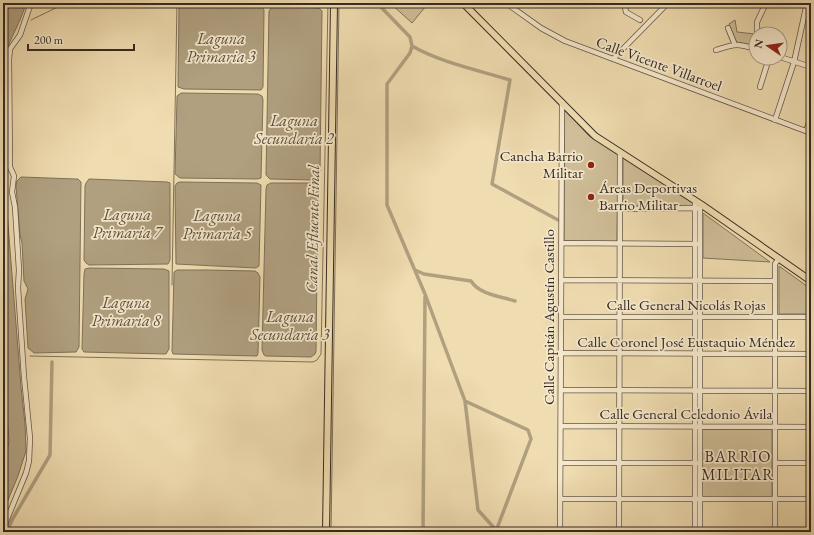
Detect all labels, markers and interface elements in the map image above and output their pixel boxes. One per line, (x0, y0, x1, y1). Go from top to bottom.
scale bar (28, 26, 134, 52)
north arrow (748, 26, 788, 66)
water label: Laguna Primaria 3 (186, 28, 256, 67)
text: 200 m (34, 32, 64, 48)
street label: Calle Vicente Villarroel (594, 32, 725, 95)
text: N (750, 38, 766, 50)
water label: Laguna Secundaria 2 (253, 110, 335, 149)
place label: Cancha Barrio Militar (500, 146, 583, 182)
marker: Cancha Barrio Militar (586, 160, 596, 170)
water label: Canal Efluente Final (301, 164, 324, 293)
place label: Áreas Deportivas Barrio Militar (598, 178, 697, 214)
marker: Áreas Deportivas Barrio Militar (586, 192, 596, 202)
water label: Laguna Primaria 7 (92, 204, 164, 243)
water label: Laguna Primaria 5 (182, 205, 253, 244)
street label: Calle Capitán Agustín Castillo (539, 229, 558, 405)
water label: Laguna Primaria 8 (91, 292, 162, 331)
street label: Calle General Nicolás Rojas (606, 295, 766, 314)
water label: Laguna Secundaria 3 (249, 306, 330, 345)
street label: Calle Coronel José Eustaquio Méndez (577, 332, 795, 351)
street label: Calle General Celedonio Ávila (600, 404, 772, 423)
district label: BARRIO MILITAR (701, 446, 775, 485)

